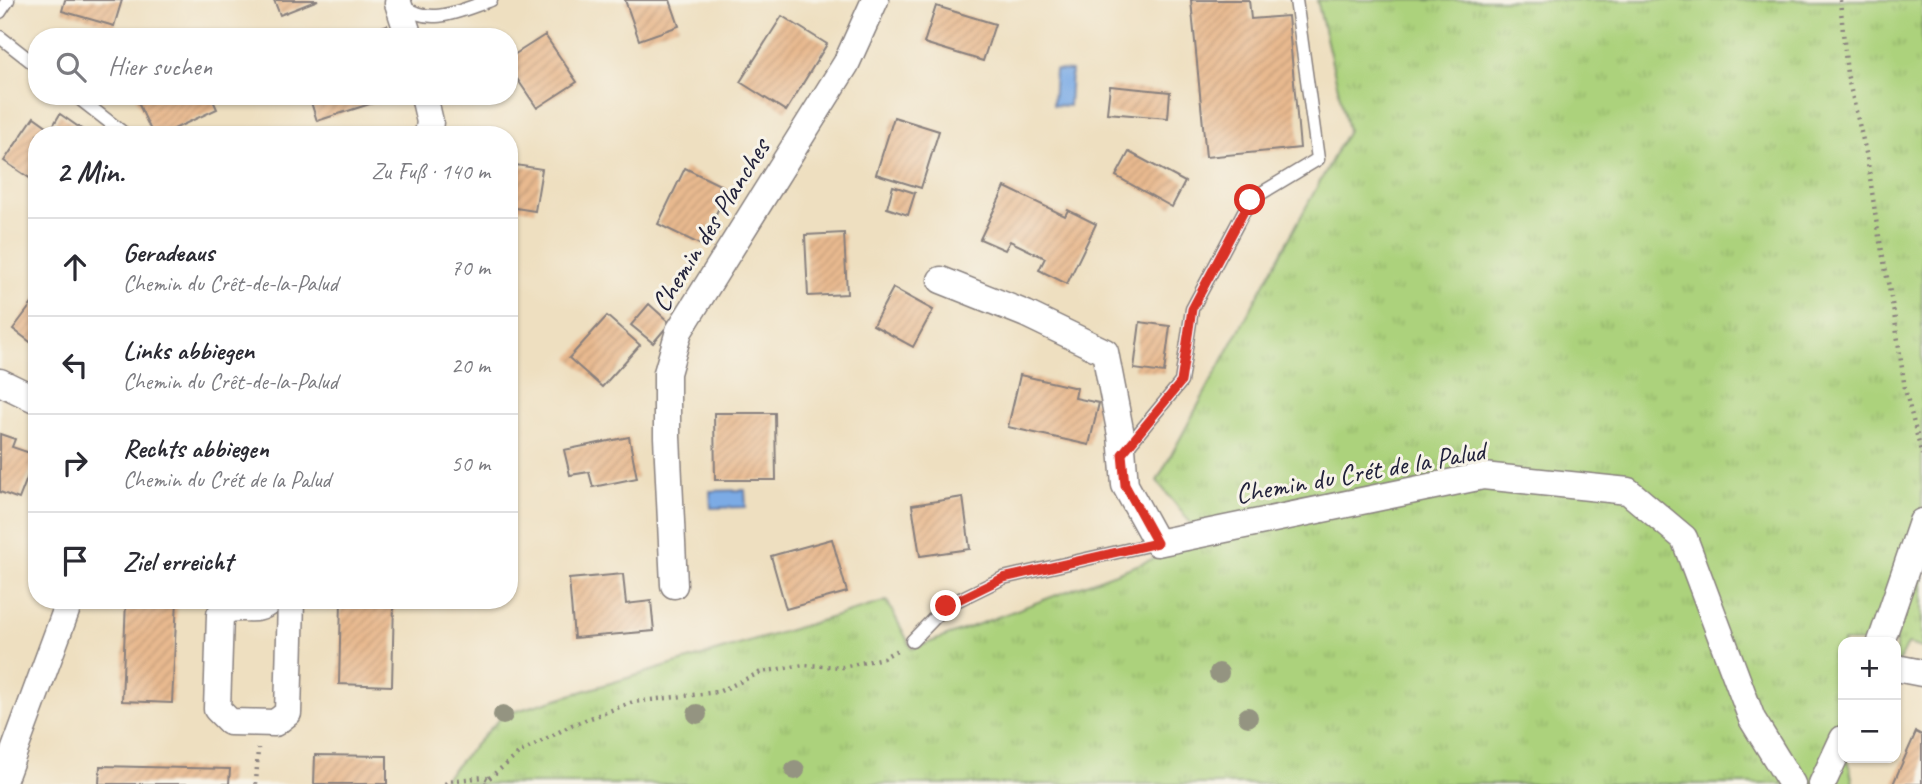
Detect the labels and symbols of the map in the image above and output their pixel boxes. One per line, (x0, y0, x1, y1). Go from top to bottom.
street label: Chemin des Planches (643, 130, 778, 318)
route start (1234, 184, 1265, 215)
street label: Chemin du Crét de la Palud (1233, 432, 1491, 511)
route end (930, 590, 961, 621)

